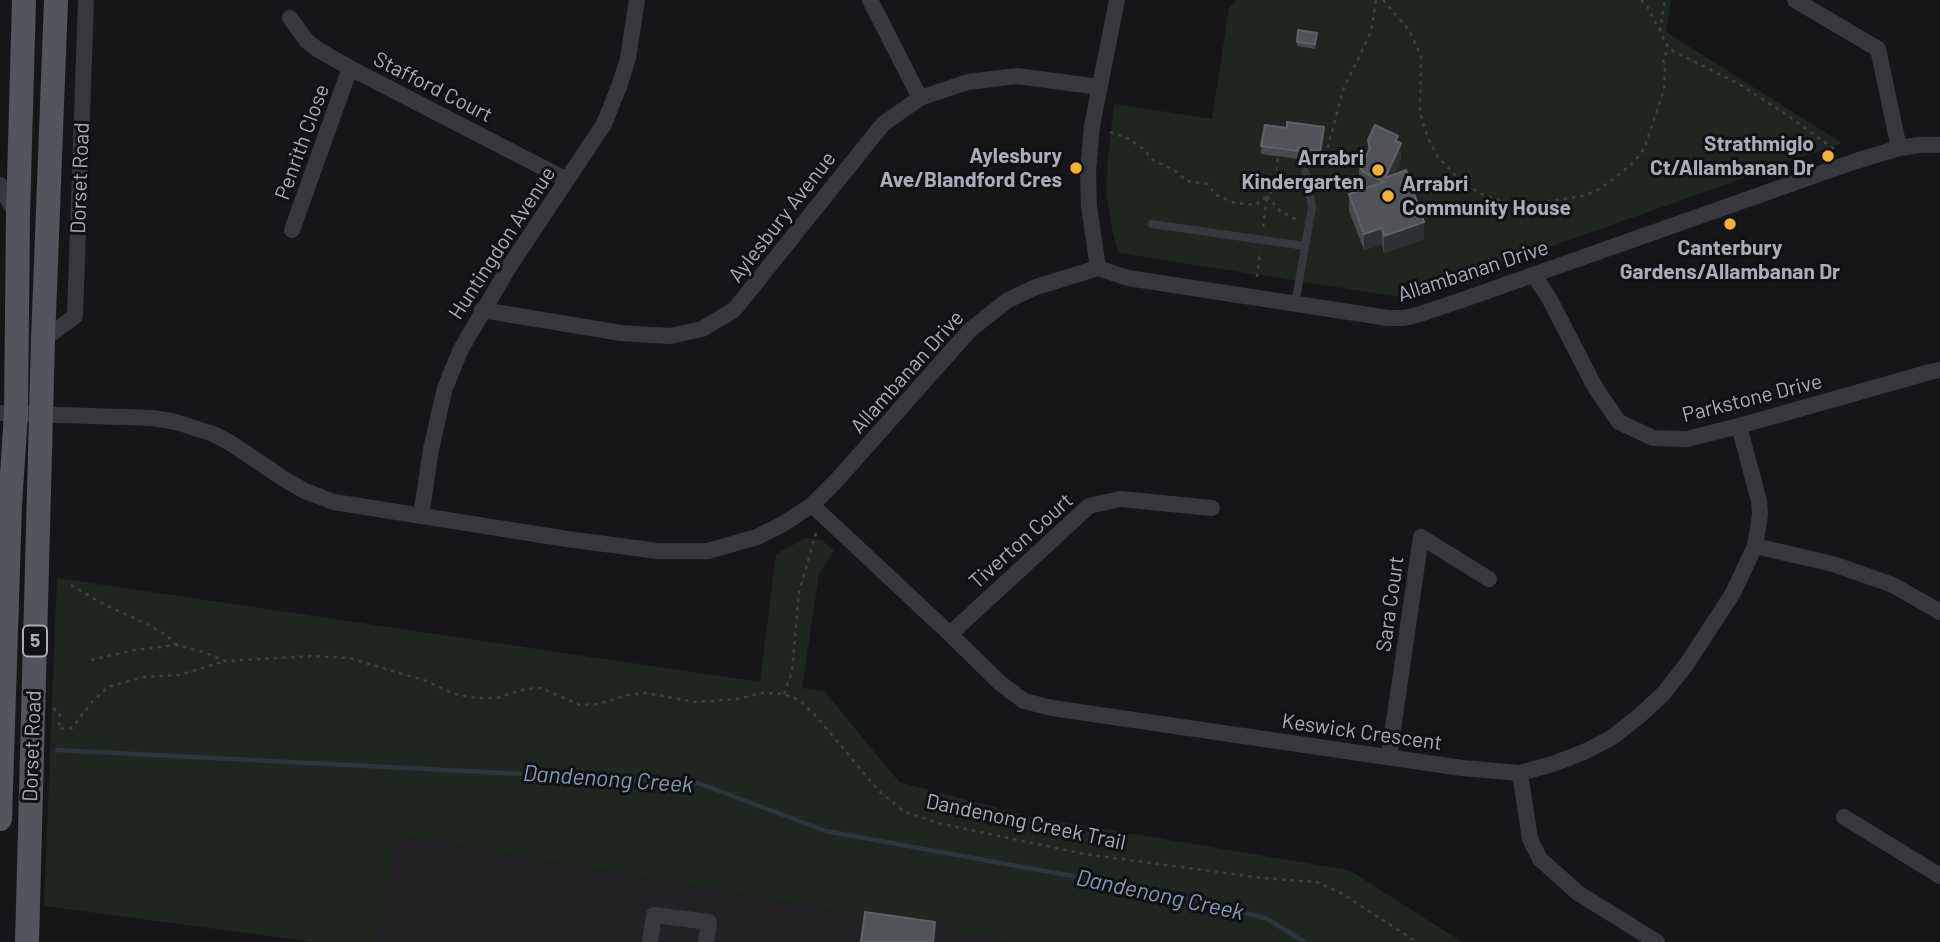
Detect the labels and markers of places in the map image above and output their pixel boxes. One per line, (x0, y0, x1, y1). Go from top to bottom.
place label: Strathmiglo Ct/Allambanan Dr (1650, 131, 1814, 181)
place label: Aylesbury Ave/Blandford Cres (879, 143, 1062, 193)
place label: Arrabri Kindergarten (1241, 145, 1364, 195)
marker: Strathmiglo Ct/Allambanan Dr (1820, 148, 1836, 164)
marker: Aylesbury Ave/Blandford Cres (1068, 160, 1084, 176)
marker: Arrabri Kindergarten (1370, 162, 1386, 178)
place label: Arrabri Community House (1402, 171, 1571, 221)
marker: Arrabri Community House (1380, 188, 1396, 204)
marker: Canterbury Gardens/Allambanan Dr (1722, 216, 1738, 232)
place label: Canterbury Gardens/Allambanan Dr (1620, 235, 1840, 285)

